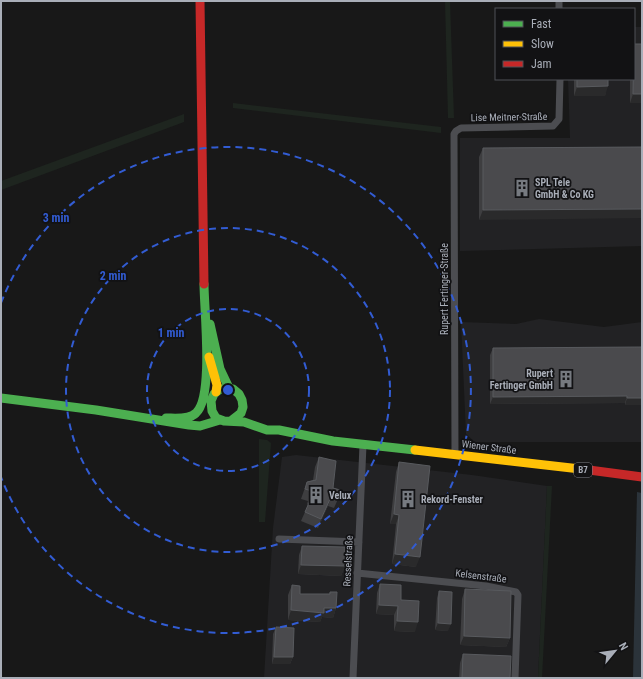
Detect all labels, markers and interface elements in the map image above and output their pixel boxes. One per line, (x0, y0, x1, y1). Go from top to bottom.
legend (495, 8, 635, 80)
text: Fast (531, 17, 552, 31)
text: Slow (531, 37, 554, 51)
text: Jam (531, 57, 552, 71)
street label: Lise Meitner-Straße (470, 111, 548, 123)
place label: SPL Tele GmbH & Co KG (535, 177, 594, 200)
building icon: SPL Tele GmbH & Co KG (512, 178, 532, 198)
text: 3 min (43, 211, 69, 225)
street label: Rupert Fertinger-Straße (439, 243, 450, 335)
text: 2 min (100, 269, 126, 283)
text: 1 min (158, 326, 184, 340)
place label: Rupert Fertinger GmbH (490, 368, 553, 391)
building icon: Rupert Fertinger GmbH (556, 369, 576, 389)
centre of rings (221, 383, 235, 397)
street label: Wiener Straße (461, 438, 517, 456)
road number: B7 (574, 463, 592, 477)
building icon: Velux (306, 485, 326, 505)
building icon: Rekord-Fenster (398, 489, 418, 509)
place label: Velux (329, 490, 352, 501)
place label: Rekord-Fenster (421, 494, 484, 505)
street label: Resselstraße (341, 535, 355, 587)
street label: Kelsenstraße (455, 567, 508, 585)
north arrow (595, 631, 635, 671)
text: N (616, 640, 631, 653)

